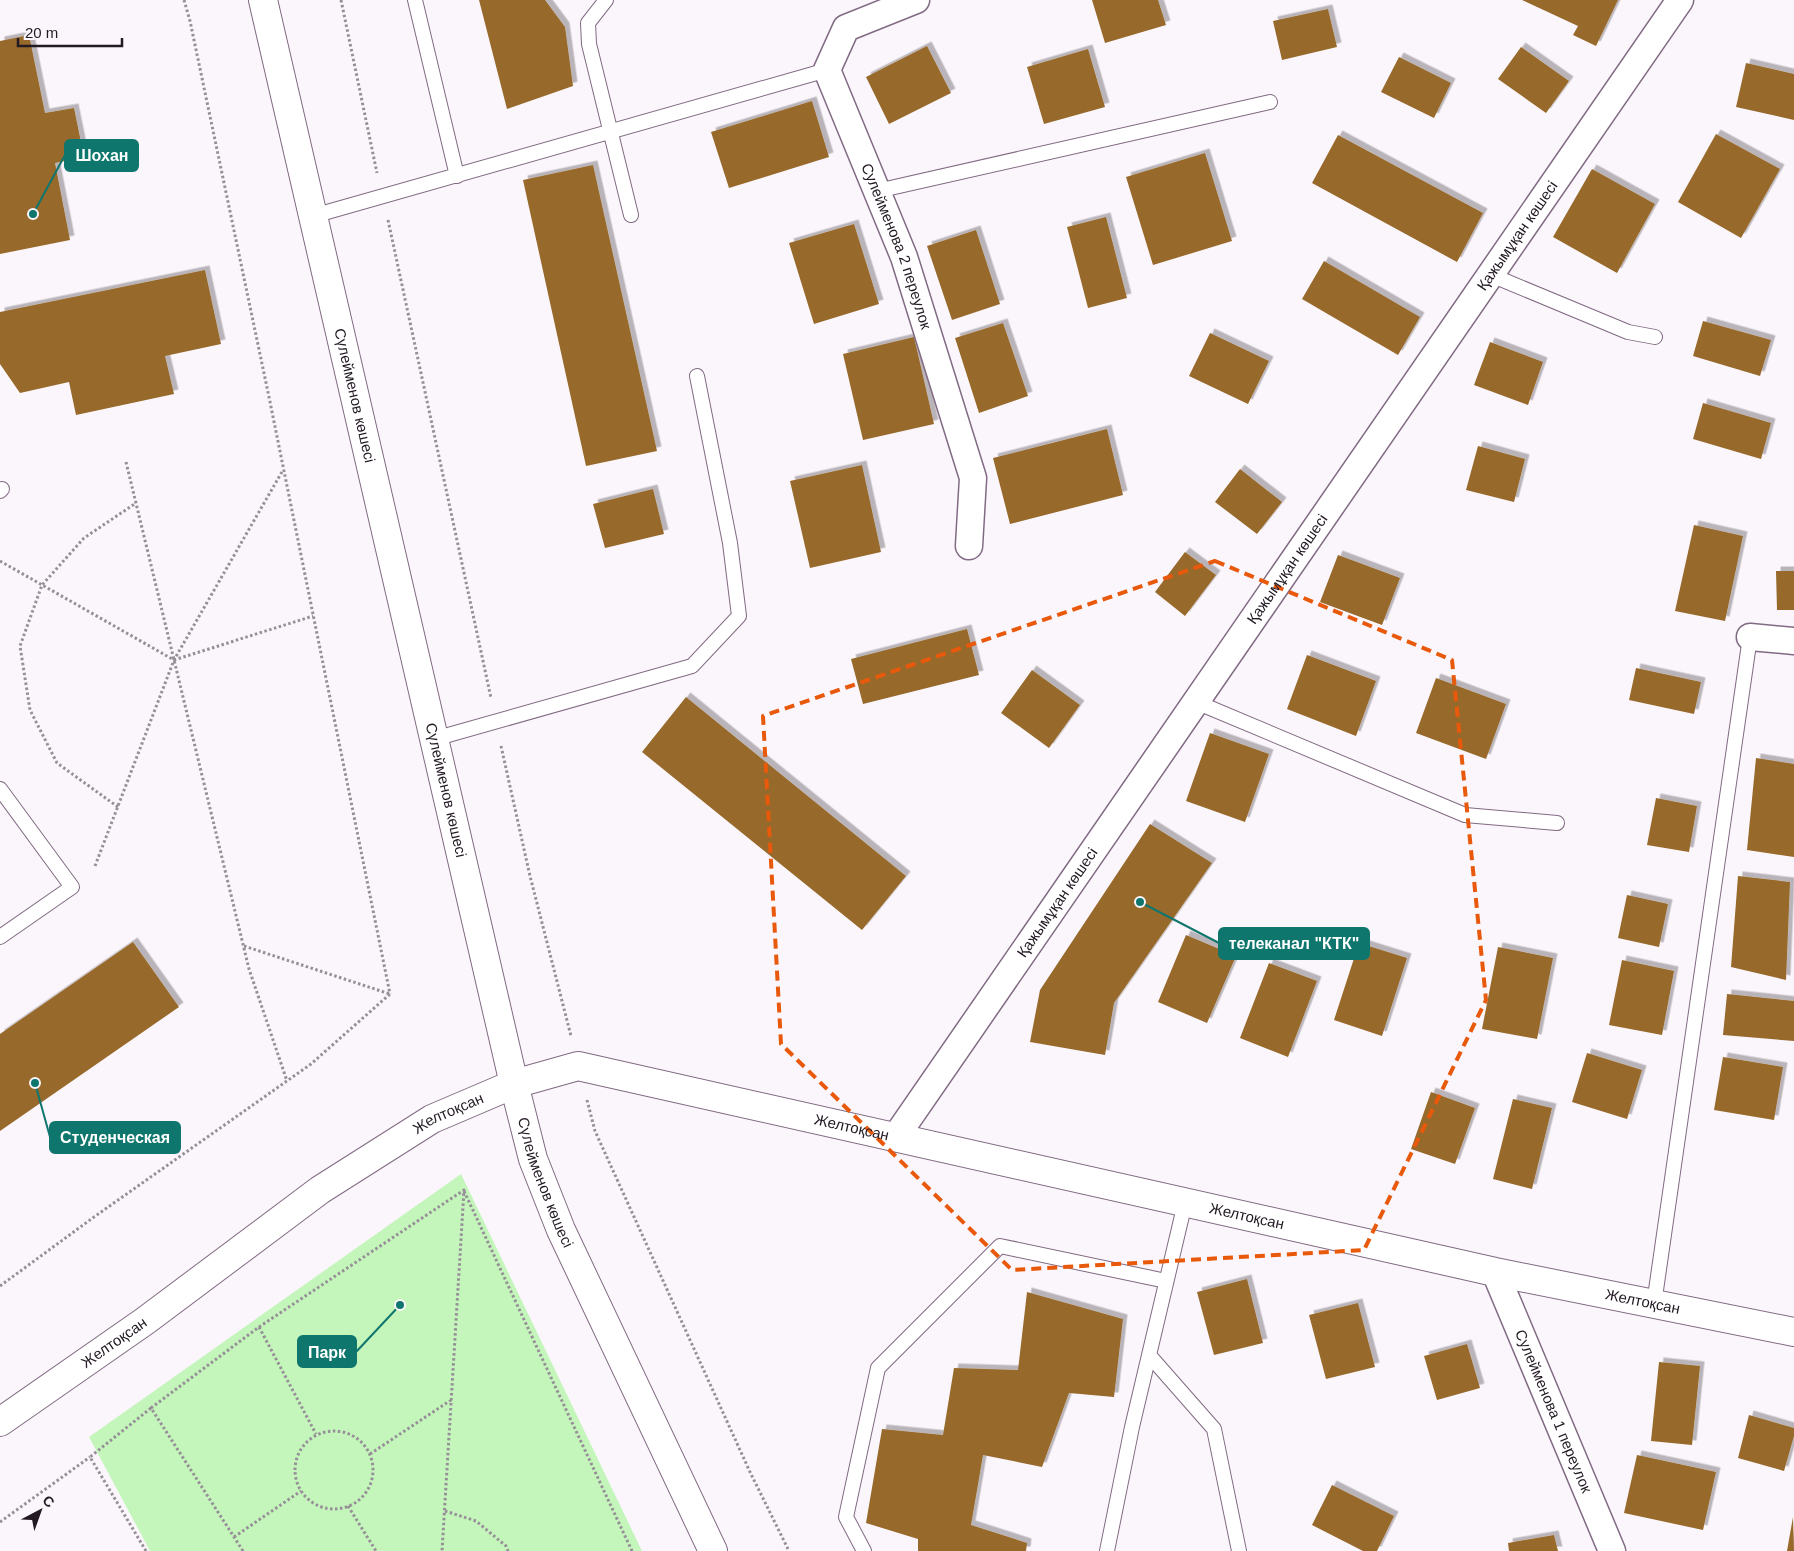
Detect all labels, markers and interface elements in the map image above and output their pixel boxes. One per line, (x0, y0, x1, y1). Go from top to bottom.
scale bar (18, 15, 121, 47)
text: 20 m (25, 24, 58, 41)
callout: Шохан (65, 140, 138, 171)
text: Шохан (76, 147, 128, 164)
street label: Сулейменова 2 переулок (858, 161, 935, 331)
street label: Қажымұқан көшесі (1473, 178, 1561, 294)
street label: Сүлейменов көшесі (331, 327, 379, 464)
street label: Қажымұқан көшесі (1243, 511, 1331, 627)
street label: Сүлейменов көшесі (423, 721, 470, 859)
street label: Қажымұқан көшесі (1013, 844, 1101, 960)
callout: телеканал "КТК" (1219, 928, 1369, 959)
text: телеканал "КТК" (1229, 935, 1359, 952)
street label: Желтоқсан (409, 1089, 486, 1137)
street label: Желтоқсан (813, 1110, 891, 1144)
street label: Сүлейменов көшесі (515, 1115, 577, 1250)
callout: Студенческая (50, 1122, 180, 1153)
text: Студенческая (60, 1129, 170, 1146)
street label: Желтоқсан (1208, 1199, 1286, 1232)
street label: Желтоқсан (1604, 1285, 1682, 1317)
street label: Желтоқсан (78, 1313, 150, 1371)
street label: Сулейменова 1 переулок (1512, 1327, 1596, 1496)
callout: Парк (298, 1336, 356, 1367)
text: Парк (308, 1344, 347, 1361)
north arrow (15, 1486, 65, 1536)
text: С (39, 1492, 58, 1511)

